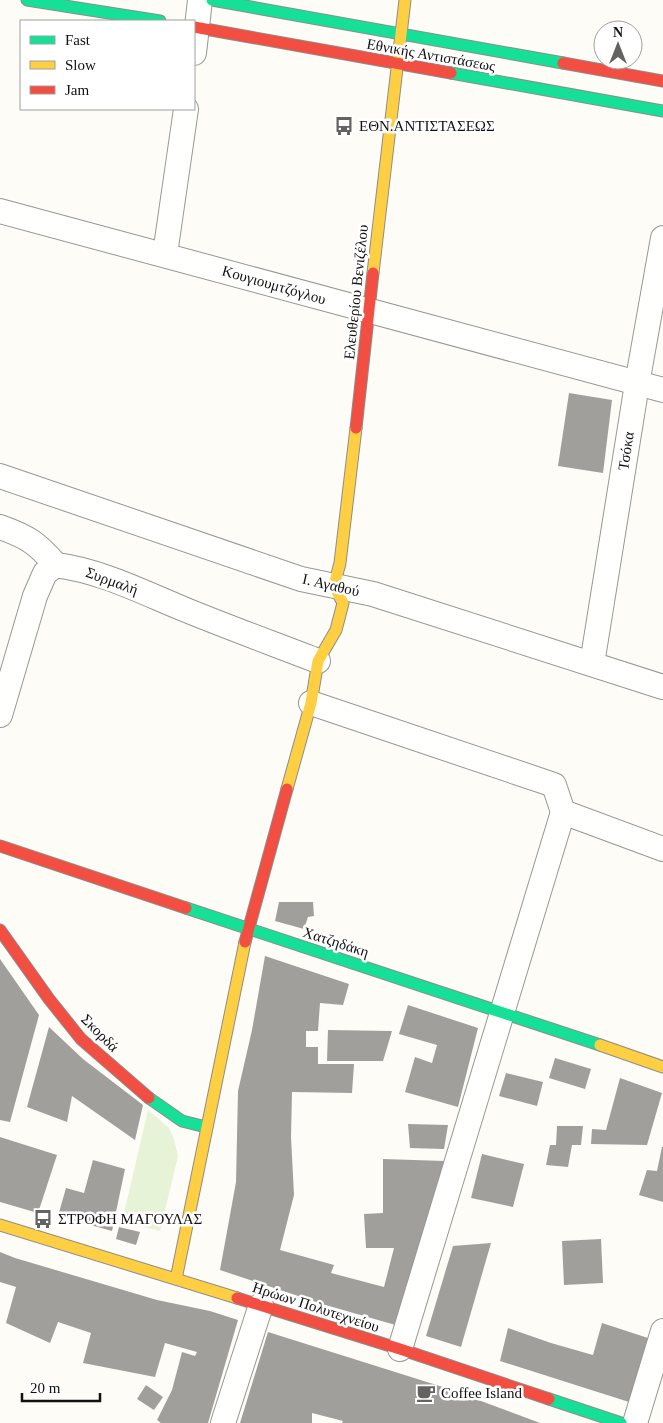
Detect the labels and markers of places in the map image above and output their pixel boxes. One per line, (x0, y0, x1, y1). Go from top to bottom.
bus stop icon: ΕΘΝ.ΑΝΤΙΣΤΑΣΕΩΣ (333, 115, 355, 137)
place label: ΕΘΝ.ΑΝΤΙΣΤΑΣΕΩΣ (359, 118, 495, 134)
bus stop icon: ΣΤΡΟΦΗ ΜΑΓΟΥΛΑΣ (32, 1208, 54, 1230)
place label: ΣΤΡΟΦΗ ΜΑΓΟΥΛΑΣ (58, 1211, 202, 1227)
cafe icon: Coffee Island (415, 1382, 437, 1404)
place label: Coffee Island (441, 1385, 522, 1401)

